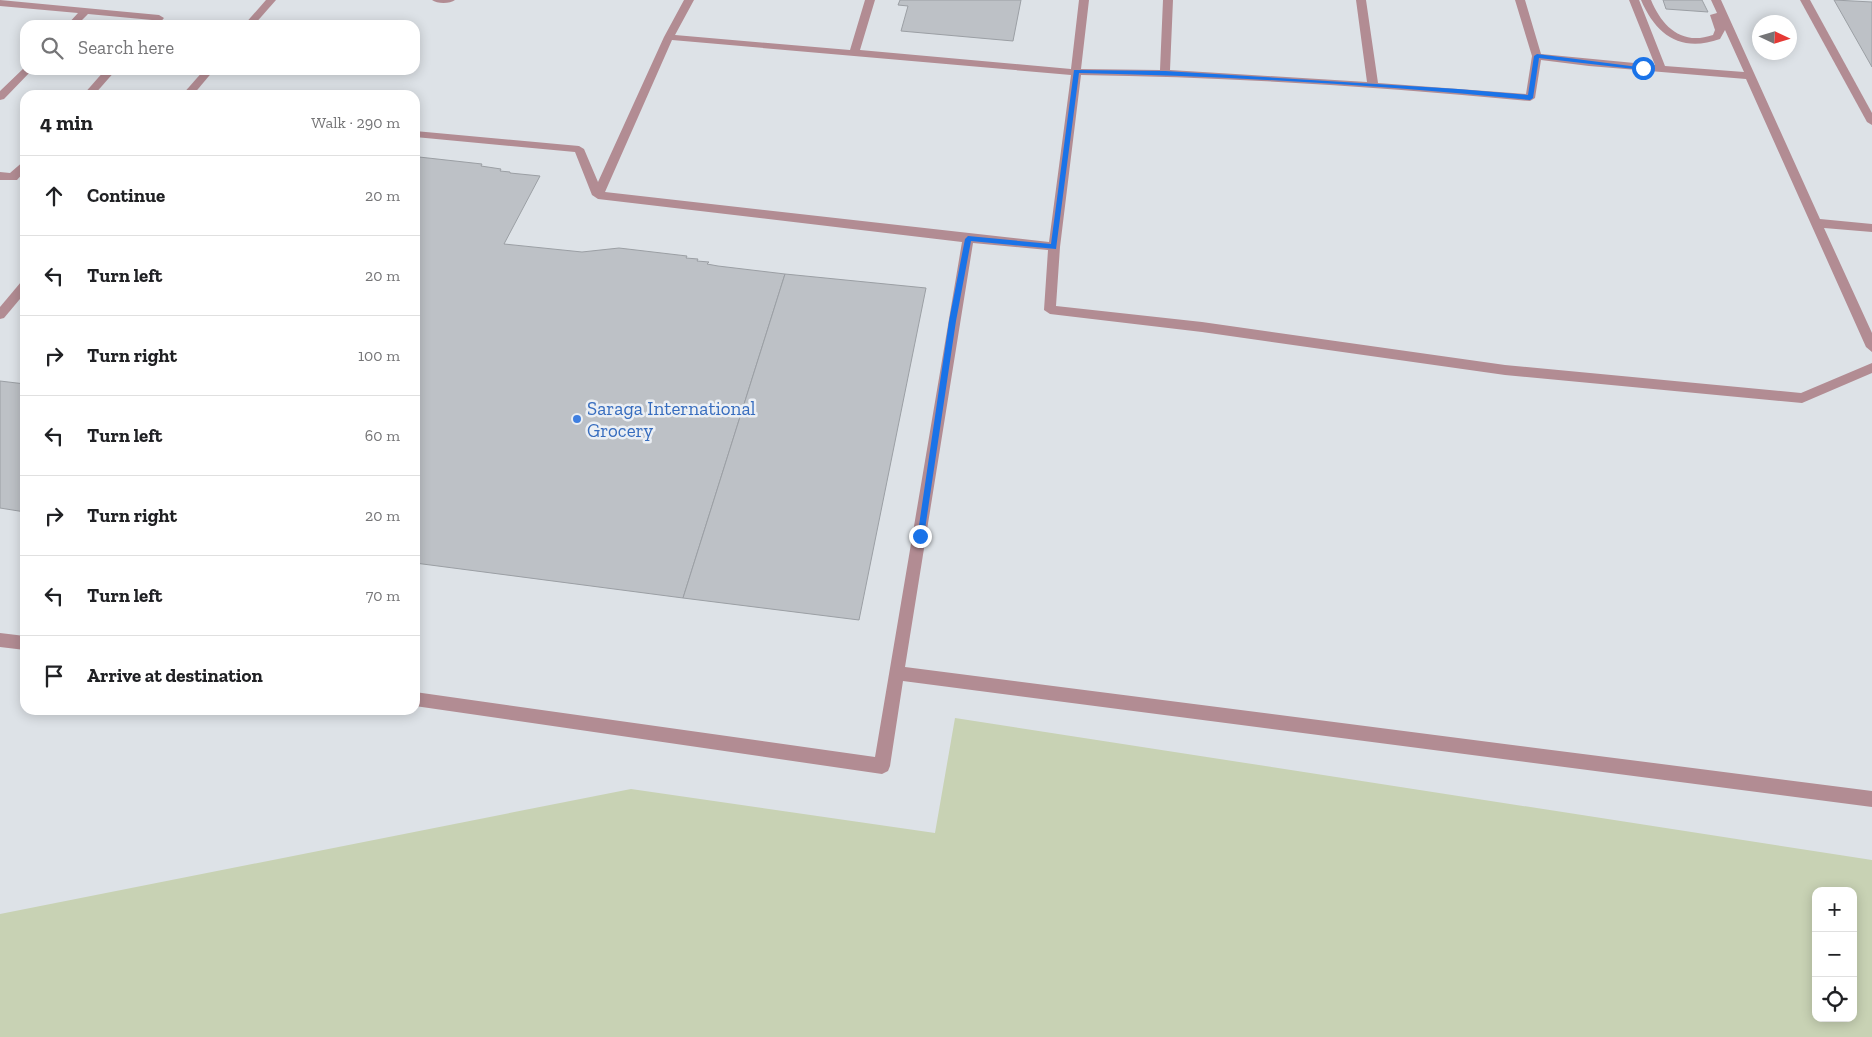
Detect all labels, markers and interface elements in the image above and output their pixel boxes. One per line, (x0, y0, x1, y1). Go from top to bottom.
north arrow (1752, 15, 1797, 60)
search box (20, 20, 420, 75)
icon: search (38, 34, 66, 62)
text: Search here (78, 36, 174, 59)
route start (1632, 57, 1655, 80)
text: 4 min (40, 110, 93, 135)
text: Walk · 290 m (311, 113, 400, 132)
icon: ahead (40, 182, 68, 210)
text: Continue (87, 184, 165, 207)
text: 20 m (365, 186, 400, 205)
icon: left (40, 262, 68, 290)
text: Turn left (87, 264, 162, 287)
text: 20 m (365, 266, 400, 285)
icon: right (40, 342, 68, 370)
text: Turn right (87, 344, 177, 367)
text: 100 m (358, 346, 400, 365)
place label: Saraga International Grocery (587, 397, 756, 442)
marker: Saraga International Grocery (571, 413, 583, 425)
icon: left (40, 422, 68, 450)
text: Turn left (87, 424, 162, 447)
text: 60 m (365, 426, 400, 445)
icon: right (40, 502, 68, 530)
text: Turn right (87, 504, 177, 527)
text: 20 m (365, 506, 400, 525)
route end (909, 525, 932, 548)
icon: left (40, 582, 68, 610)
text: Turn left (87, 584, 162, 607)
text: 70 m (366, 586, 400, 605)
icon: arrive (40, 662, 68, 690)
text: Arrive at destination (87, 664, 263, 687)
map controls (1812, 887, 1857, 1022)
button: + (1812, 887, 1857, 932)
button: − (1812, 932, 1857, 977)
button: locate (1812, 977, 1857, 1022)

